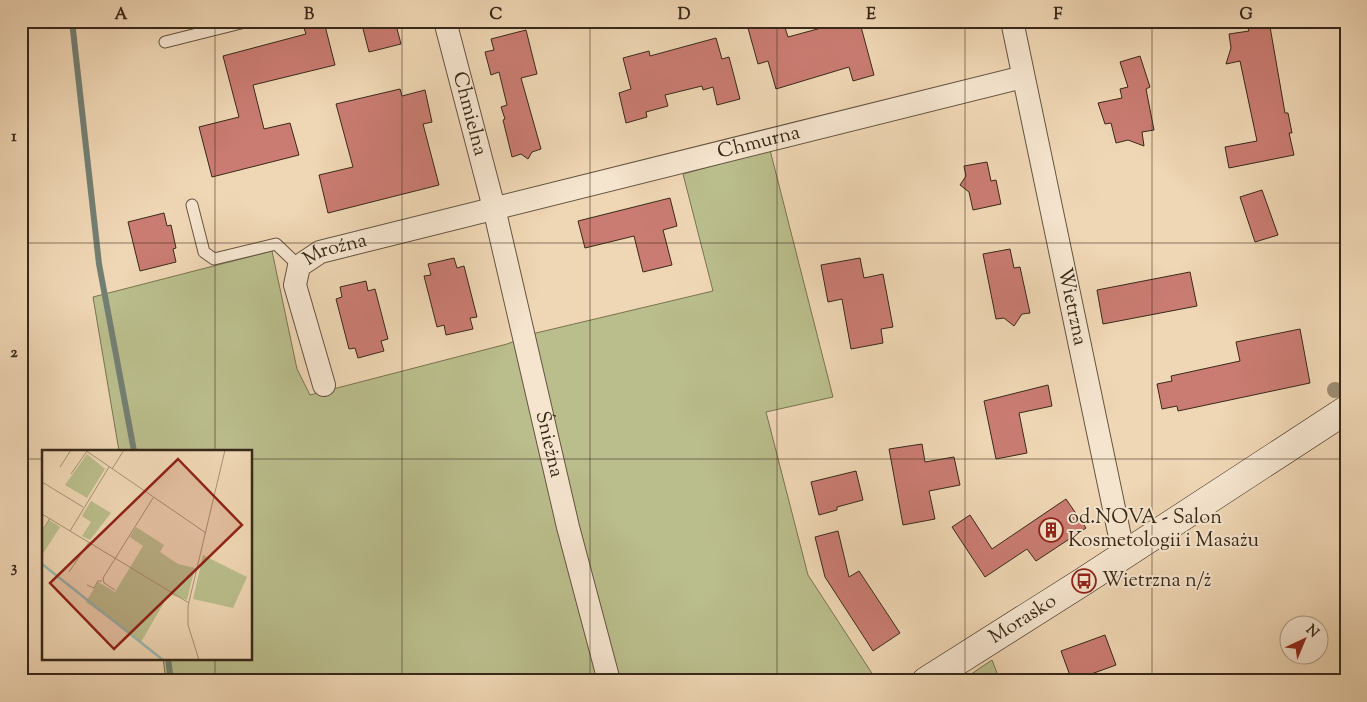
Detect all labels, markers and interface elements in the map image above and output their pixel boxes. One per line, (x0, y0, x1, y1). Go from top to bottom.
text: A (115, 4, 128, 27)
text: B (304, 4, 314, 27)
text: C (490, 4, 503, 27)
text: D (678, 4, 691, 27)
text: E (866, 4, 876, 27)
text: F (1054, 4, 1063, 27)
text: G (1239, 4, 1253, 27)
street label: Chmielna (444, 69, 494, 159)
street label: Chmurna (714, 119, 803, 167)
text: 1 (11, 126, 17, 149)
street label: Mroźna (298, 226, 370, 274)
street label: Wietrzna (1050, 265, 1094, 348)
text: 2 (10, 342, 18, 365)
street label: Śnieżna (527, 408, 571, 480)
inset map (42, 450, 252, 660)
place label: od.NOVA - Salon Kosmetologii i Masażu (1068, 504, 1260, 556)
building icon: od.NOVA - Salon Kosmetologii i Masażu (1038, 517, 1064, 543)
text: 3 (11, 557, 18, 580)
place label: Wietrzna n/ż (1102, 567, 1211, 596)
bus stop icon: Wietrzna n/ż (1071, 568, 1097, 594)
street label: Morasko (984, 587, 1063, 652)
north arrow (1280, 614, 1330, 664)
text: N (1301, 621, 1323, 643)

